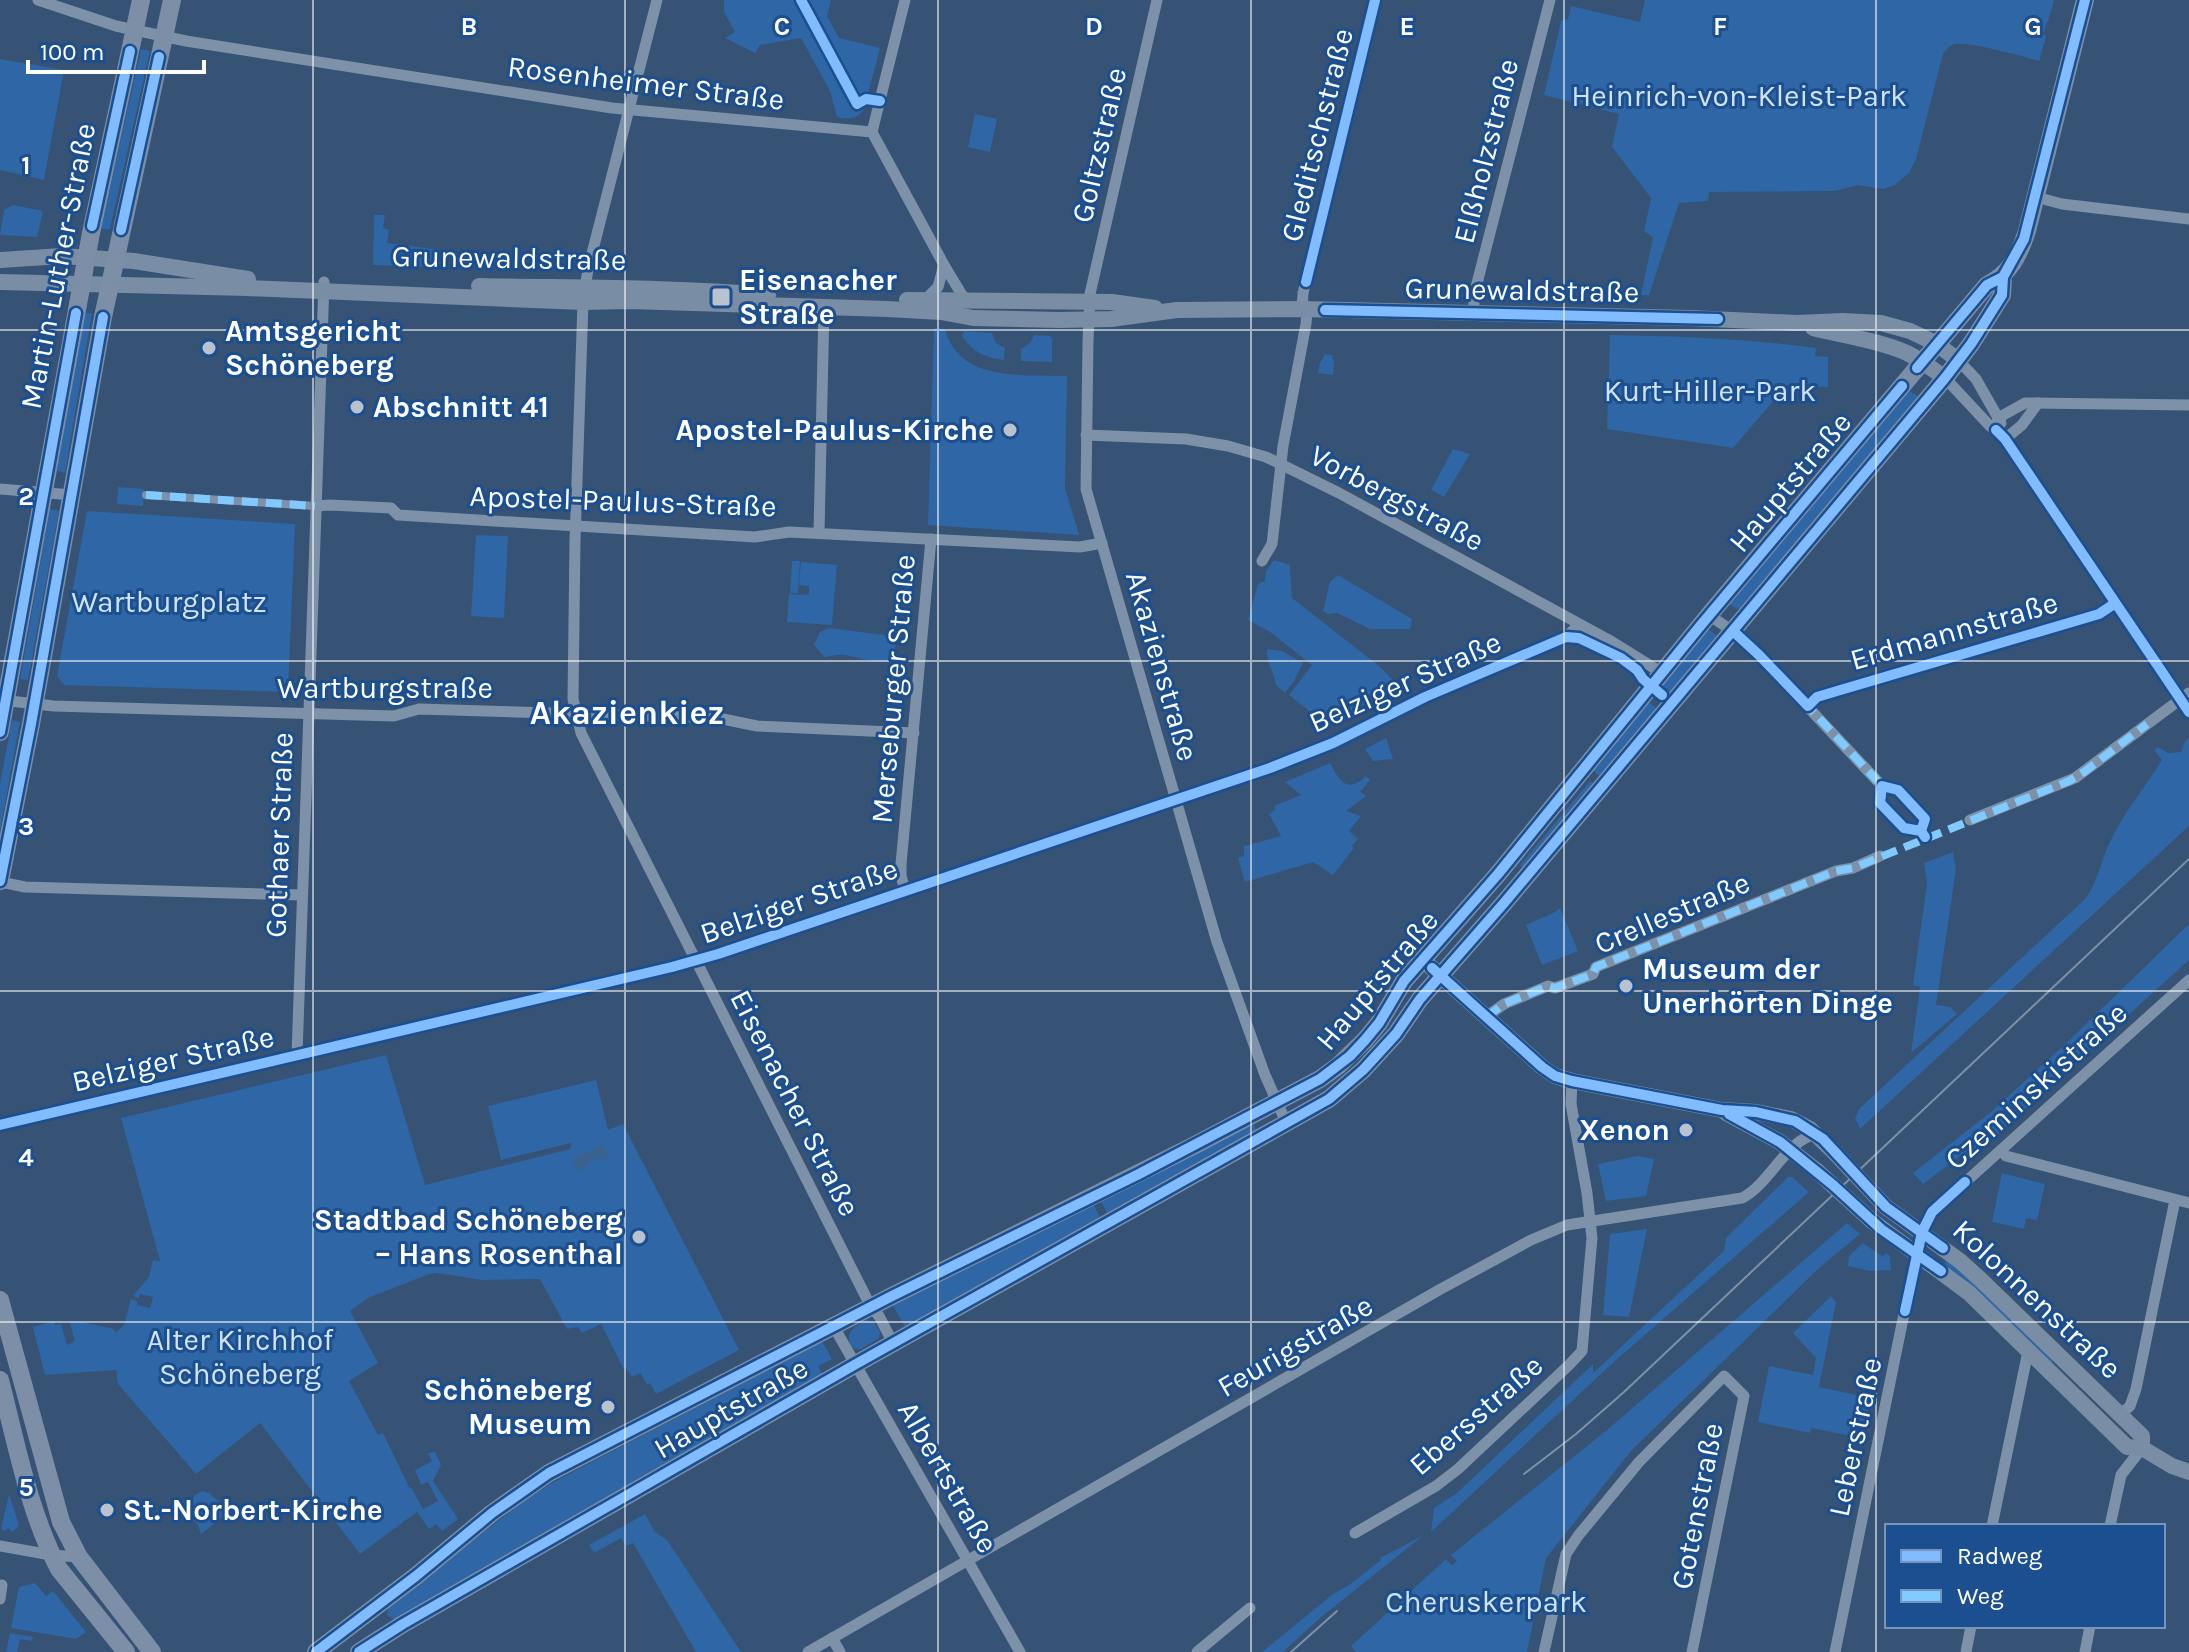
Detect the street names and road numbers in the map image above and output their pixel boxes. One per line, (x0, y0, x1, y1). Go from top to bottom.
street label: Gleditschstraße (1273, 25, 1361, 245)
street label: Rosenheimer Straße (506, 48, 786, 118)
street label: Elßholzstraße (1446, 55, 1526, 247)
street label: Goltzstraße (1064, 64, 1134, 226)
street label: Martin-Luther-Straße (13, 120, 103, 412)
street label: Grunewaldstraße (391, 238, 627, 278)
street label: Grunewaldstraße (1404, 270, 1640, 310)
street label: Hauptstraße (1721, 405, 1859, 559)
street label: Vorbergstraße (1304, 437, 1490, 559)
street label: Apostel-Paulus-Straße (469, 478, 777, 524)
street label: Merseburger Straße (863, 553, 923, 825)
street label: Akazienstraße (1118, 567, 1206, 765)
street label: Erdmannstraße (1846, 584, 2062, 678)
street label: Belziger Straße (1303, 624, 1507, 740)
street label: Wartburgstraße (277, 670, 493, 706)
street label: Gothaer Straße (257, 732, 301, 938)
street label: Belziger Straße (696, 850, 902, 952)
street label: Crellestraße (1589, 864, 1755, 962)
street label: Hauptstraße (1308, 903, 1446, 1057)
street label: Eisenacher Straße (722, 984, 868, 1222)
street label: Czeminskistraße (1937, 995, 2135, 1177)
street label: Belziger Straße (68, 1018, 278, 1100)
street label: Kolonnenstraße (1945, 1212, 2129, 1386)
street label: Feurigstraße (1211, 1287, 1379, 1405)
street label: Ebersstraße (1402, 1347, 1550, 1483)
street label: Hauptstraße (648, 1349, 814, 1467)
street label: Leberstraße (1821, 1354, 1889, 1520)
street label: Albertstraße (890, 1395, 1006, 1559)
street label: Gotenstraße (1663, 1420, 1731, 1592)

